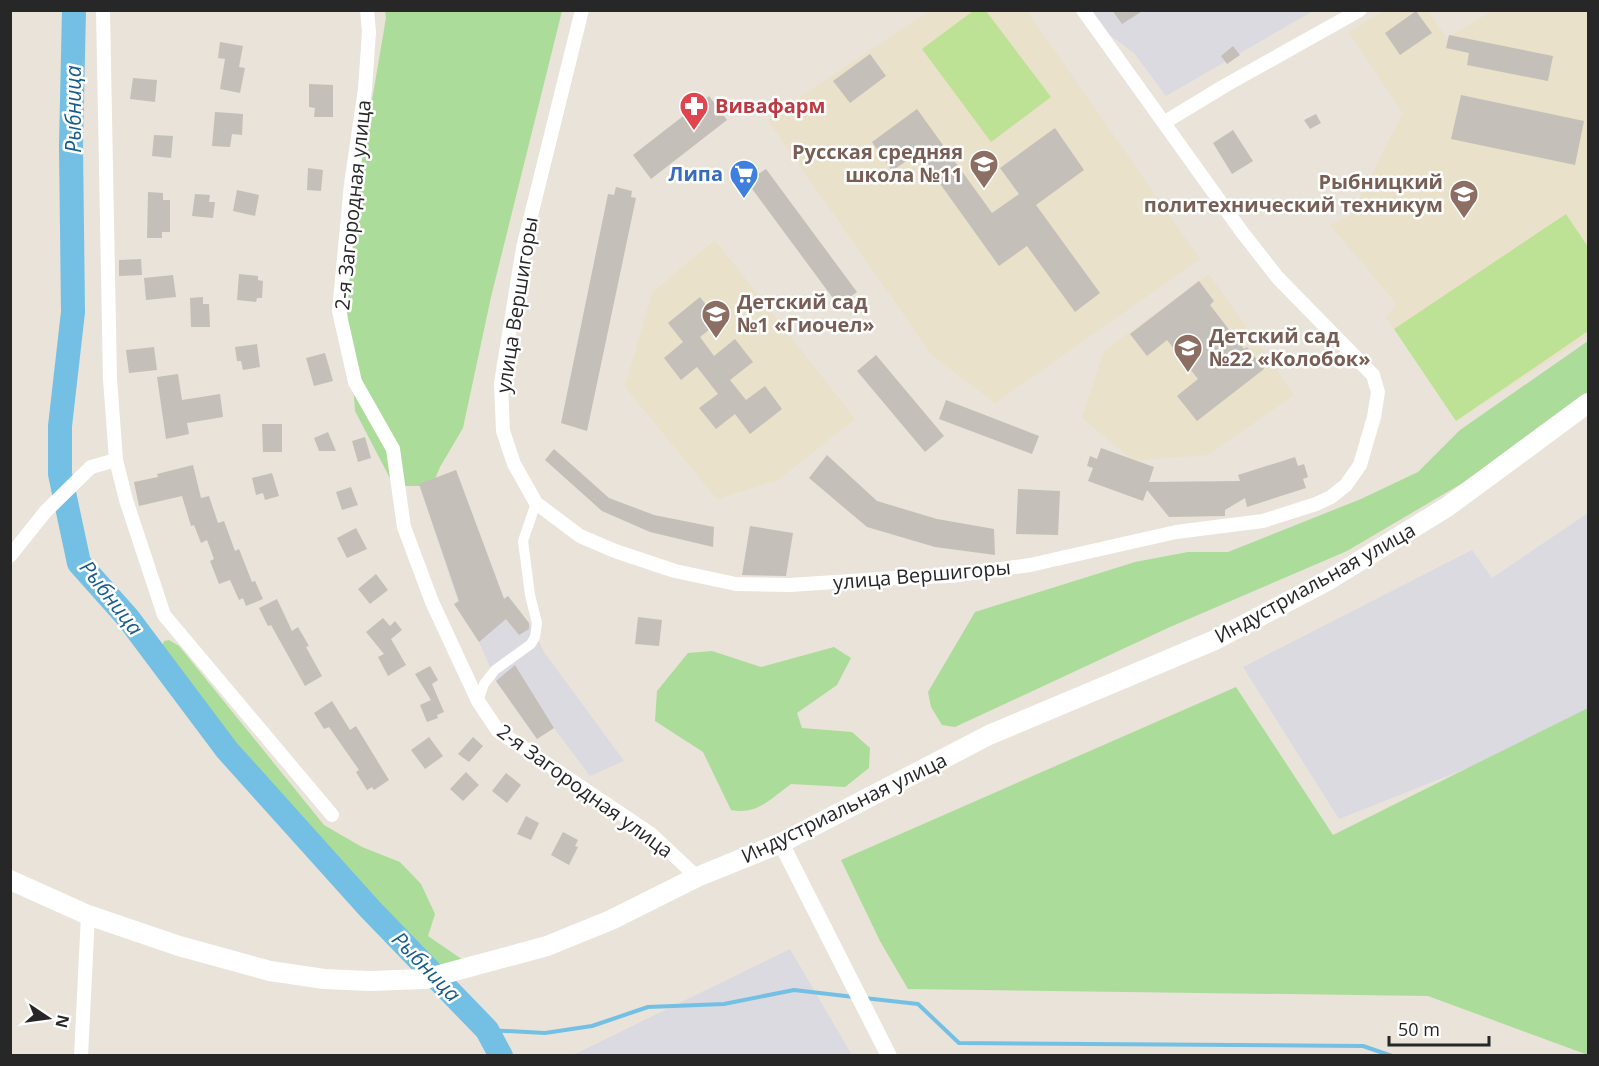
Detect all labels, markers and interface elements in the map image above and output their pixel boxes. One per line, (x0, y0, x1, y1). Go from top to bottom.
water label: Рыбница (59, 65, 87, 153)
pharmacy icon: Вивафарм (678, 90, 710, 132)
place label: Вивафарм (715, 92, 825, 119)
street label: 2-я Загородная улица (328, 99, 377, 311)
place label: Русская средняя школа №11 (792, 138, 963, 188)
school or university icon: Русская средняя школа №11 (968, 148, 1000, 190)
supermarket icon: Липа (728, 158, 760, 200)
place label: Липа (669, 160, 723, 187)
place label: Рыбницкий политехнический техникум (1144, 168, 1443, 218)
school or university icon: Рыбницкий политехнический техникум (1448, 178, 1480, 220)
street label: улица Вершигоры (489, 215, 544, 395)
place label: Детский сад №1 «Гиочел» (737, 288, 875, 338)
school or university icon: Детский сад №1 «Гиочел» (700, 298, 732, 340)
place label: Детский сад №22 «Колобок» (1209, 322, 1371, 372)
school or university icon: Детский сад №22 «Колобок» (1172, 332, 1204, 374)
street label: Индустриальная улица (1210, 516, 1420, 649)
street label: улица Вершигоры (832, 553, 1012, 596)
water label: Рыбница (74, 554, 150, 641)
street label: 2-я Загородная улица (492, 718, 679, 864)
street label: Индустриальная улица (737, 746, 951, 869)
water label: Рыбница (386, 925, 467, 1008)
north arrow (18, 988, 78, 1048)
scale bar (1389, 1009, 1490, 1047)
text: N (50, 1013, 75, 1030)
text: 50 m (1398, 1017, 1440, 1041)

